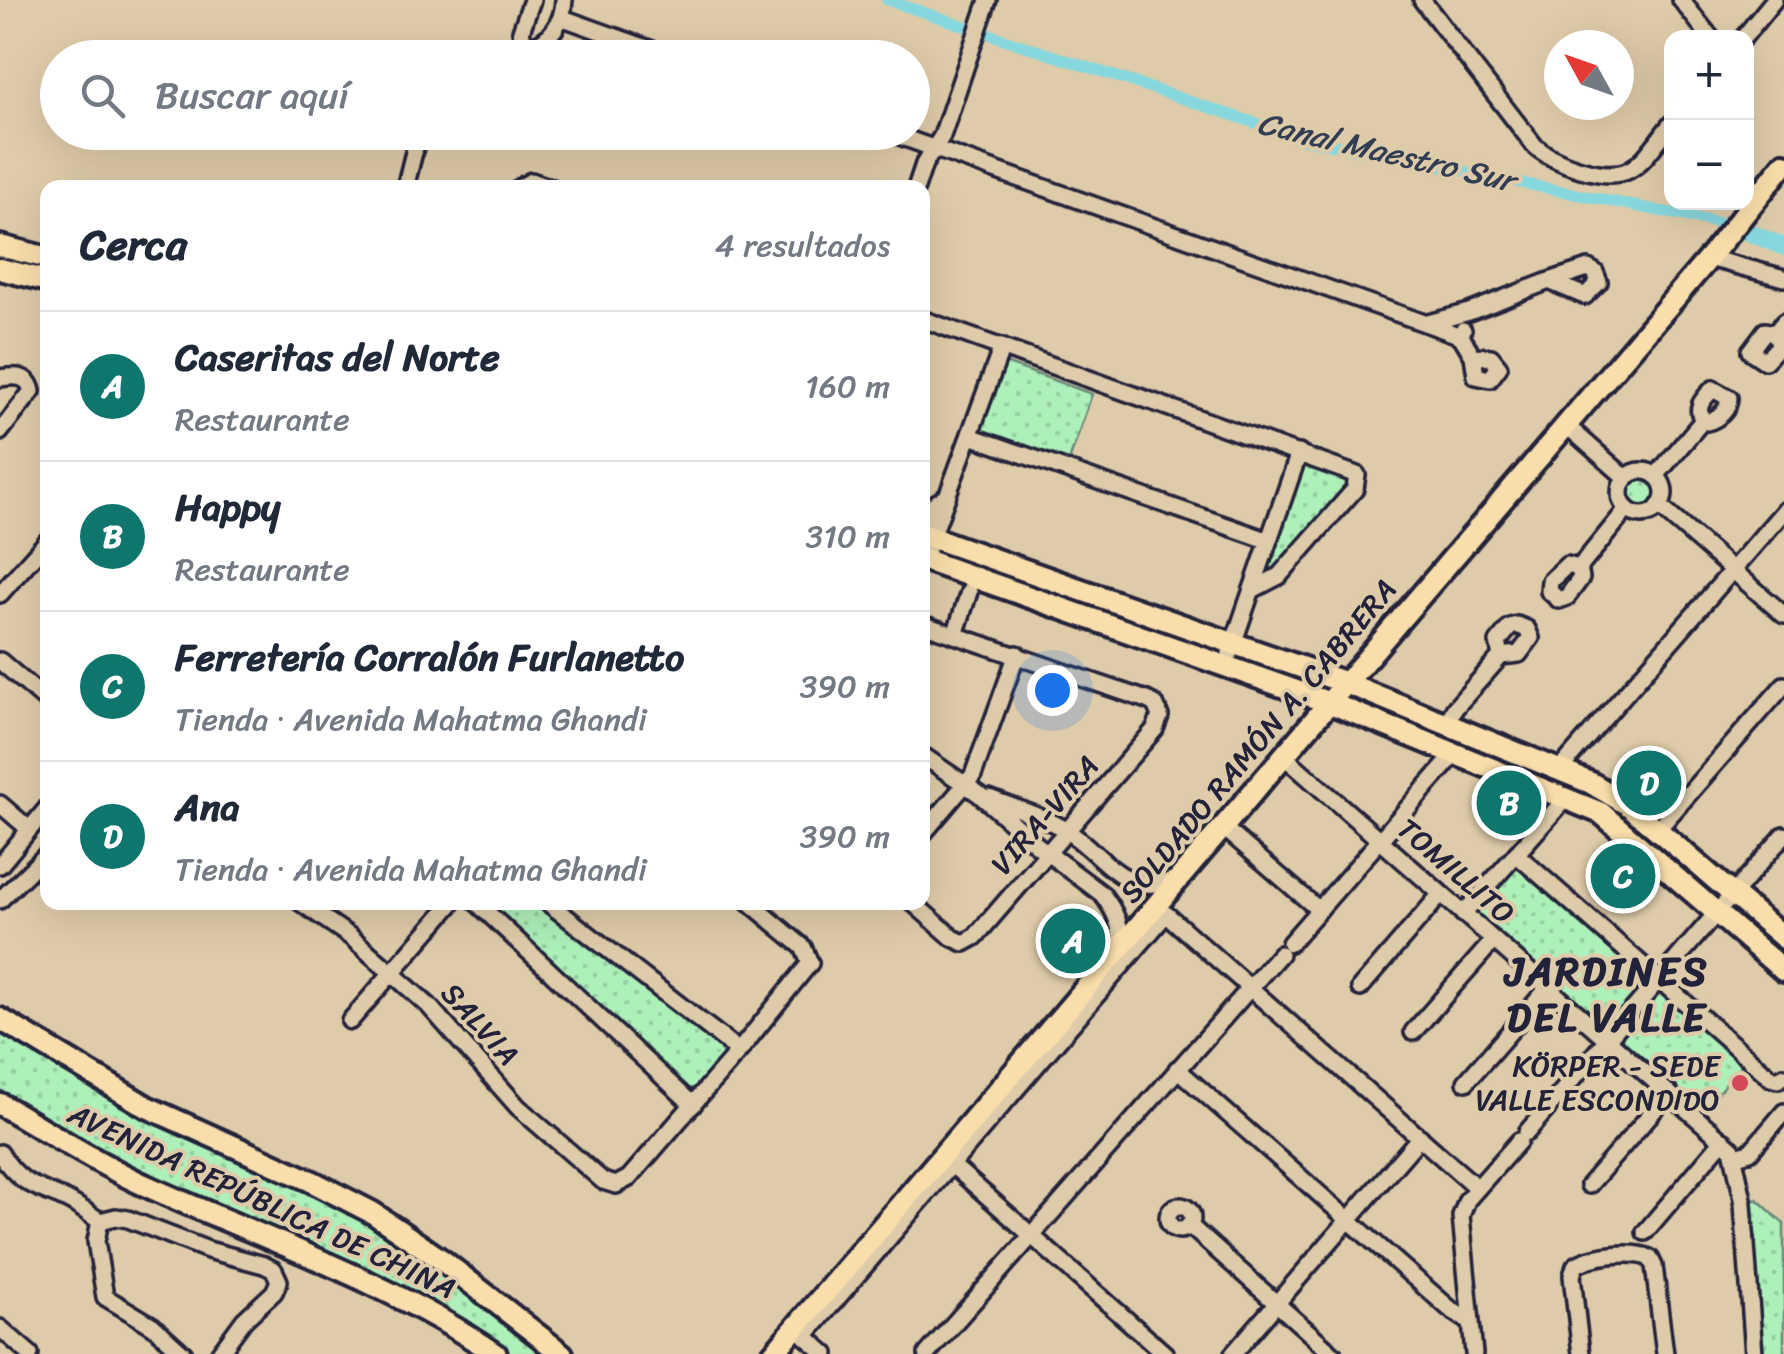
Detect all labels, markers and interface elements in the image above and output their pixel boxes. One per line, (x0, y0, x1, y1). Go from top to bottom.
north arrow (1544, 30, 1634, 120)
map controls (1664, 30, 1754, 210)
button: + (1664, 30, 1754, 120)
search box (40, 40, 930, 150)
text: Buscar aquí (155, 62, 349, 129)
icon: search (75, 68, 130, 123)
water label: Canal Maestro Sur (1252, 95, 1525, 210)
button: − (1664, 120, 1754, 210)
text: Cerca (80, 208, 187, 282)
text: 4 resultados (715, 217, 890, 274)
text: Caseritas del Norte (175, 324, 500, 391)
text: A (102, 358, 123, 415)
text: 160 m (805, 358, 890, 415)
text: Restaurante (175, 391, 350, 448)
text: Happy (175, 474, 281, 541)
text: B (102, 508, 123, 565)
text: 310 m (806, 508, 890, 565)
text: Restaurante (175, 541, 350, 598)
street label: SOLDADO RAMÓN A. CABRERA (1105, 566, 1411, 916)
text: Ferretería Corralón Furlanetto (175, 624, 684, 691)
text: C (103, 658, 122, 715)
text: 390 m (800, 658, 890, 715)
your location (1027, 665, 1078, 716)
text: Tienda · Avenida Mahatma Ghandi (175, 691, 647, 748)
street label: VIRA-VIRA (977, 742, 1113, 888)
pin: D (1616, 746, 1682, 820)
pin: B (1476, 766, 1542, 840)
text: Ana (175, 774, 240, 841)
street label: TOMILLITO (1384, 804, 1528, 938)
text: D (103, 808, 122, 865)
text: 390 m (800, 808, 890, 865)
pin: C (1590, 838, 1656, 914)
text: Tienda · Avenida Mahatma Ghandi (175, 841, 647, 898)
pin: A (1040, 904, 1106, 978)
district label: JARDINES DEL VALLE (1503, 936, 1709, 1053)
street label: SALVIA (427, 969, 533, 1079)
place label: KÖRPER - SEDE VALLE ESCONDIDO (1476, 1039, 1722, 1127)
marker: KÖRPER - SEDE VALLE ESCONDIDO (1729, 1072, 1751, 1094)
street label: AVENIDA REPÚBLICA DE CHINA (58, 1087, 465, 1315)

